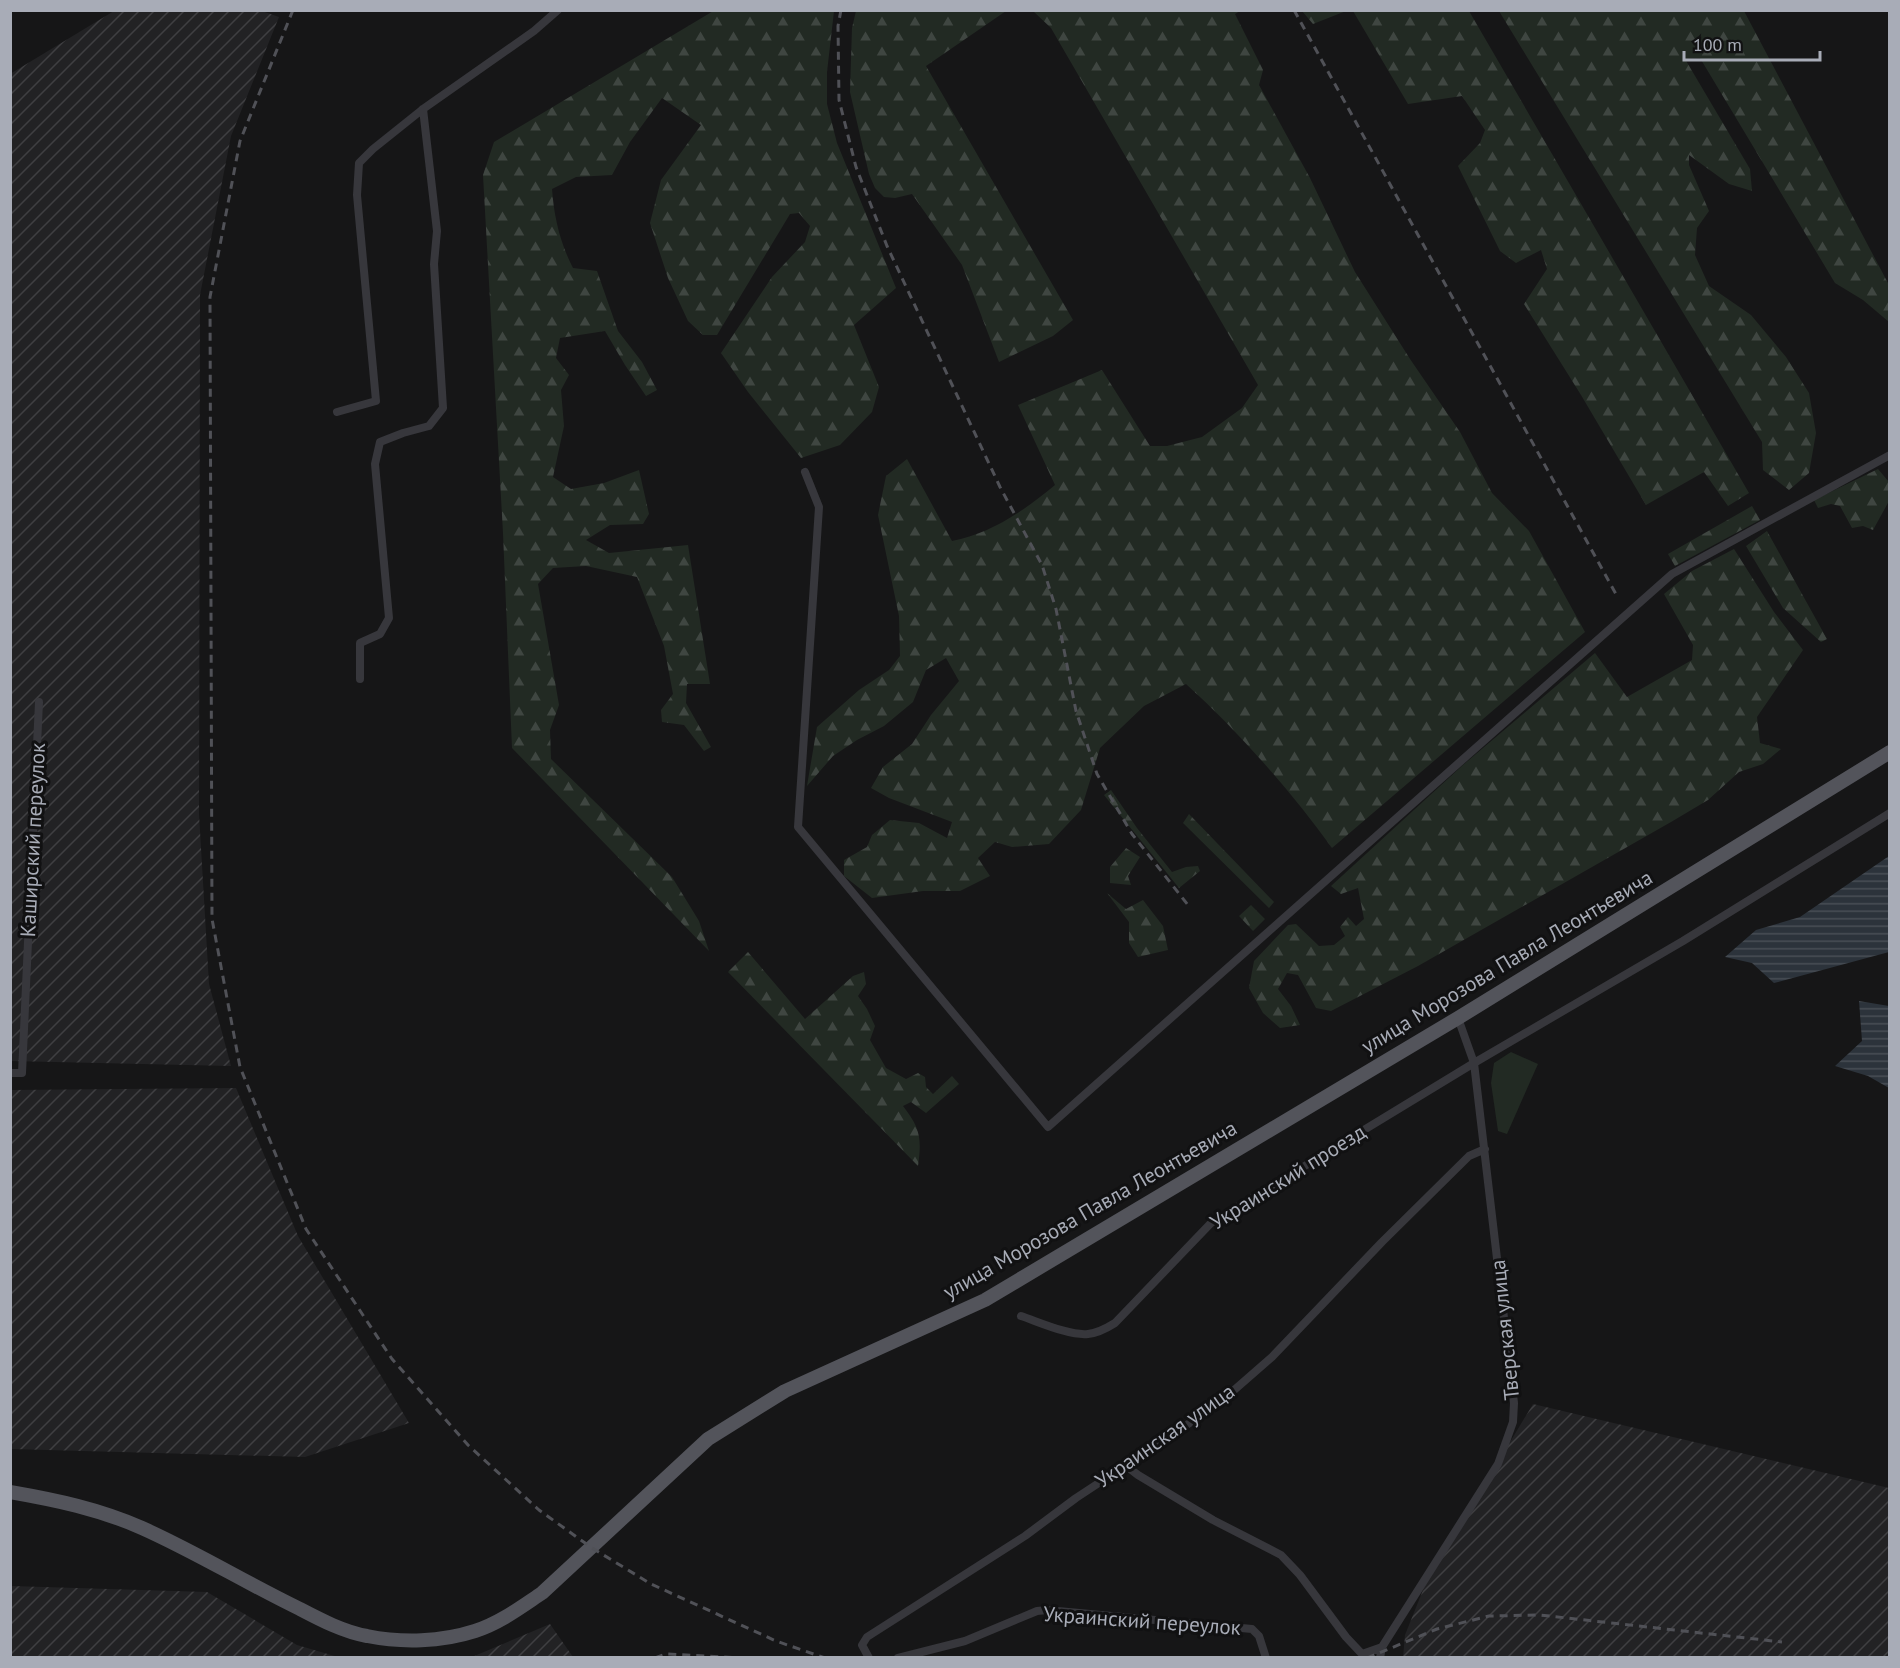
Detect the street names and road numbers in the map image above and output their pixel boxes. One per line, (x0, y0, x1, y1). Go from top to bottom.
street label: Каширский переулок (14, 742, 51, 938)
street label: улица Морозова Павла Леонтьевича (1356, 864, 1657, 1059)
street label: улица Морозова Павла Леонтьевича (938, 1114, 1242, 1305)
street label: Украинский проезд (1205, 1118, 1371, 1235)
street label: Тверская улица (1484, 1259, 1525, 1401)
street label: Украинская улица (1090, 1377, 1240, 1494)
street label: Украинский переулок (1042, 1600, 1242, 1641)

